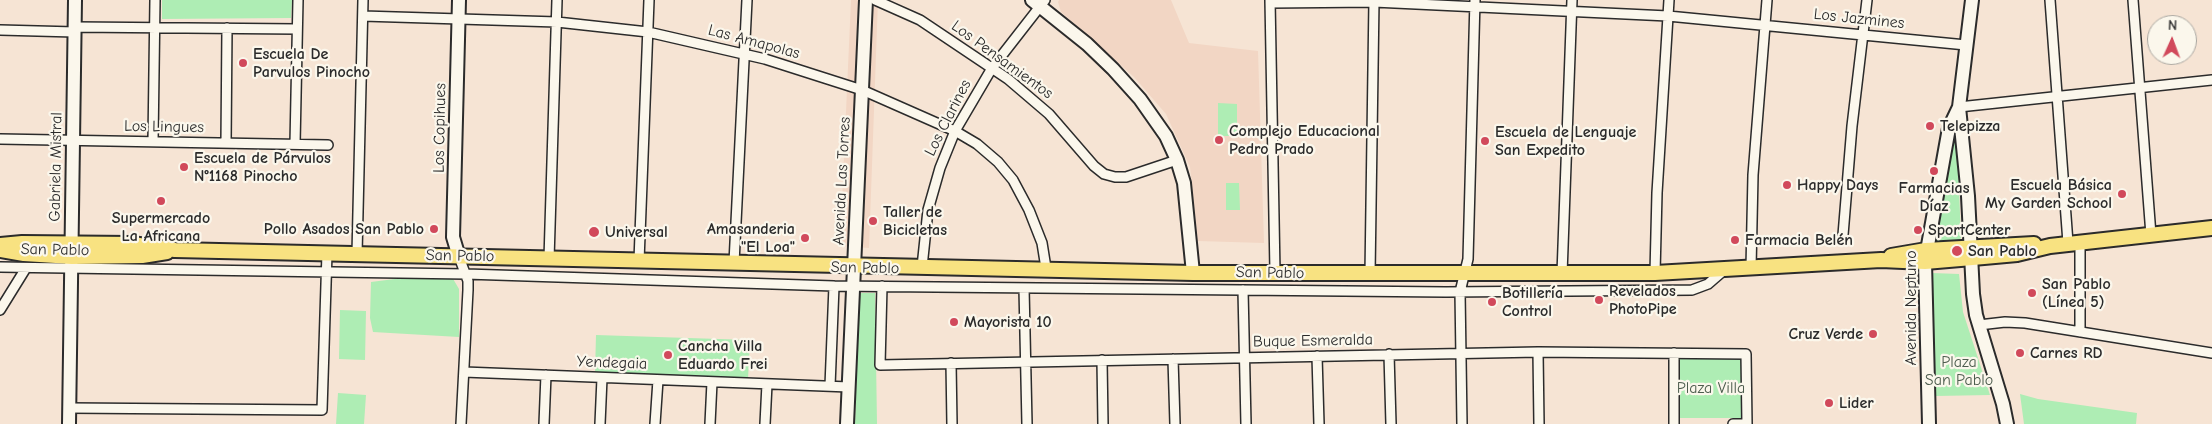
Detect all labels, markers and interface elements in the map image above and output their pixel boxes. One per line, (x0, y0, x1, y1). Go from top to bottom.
street label: Los Jazmines (1813, 5, 1905, 33)
north arrow (2147, 15, 2197, 65)
street label: Los Pensamientos (947, 17, 1057, 103)
text: N (2168, 17, 2177, 34)
street label: Las Amapolas (706, 21, 802, 63)
place label: Escuela De Parvulos Pinocho (253, 44, 370, 82)
marker: Escuela De Parvulos Pinocho (237, 57, 249, 69)
street label: Los Clarines (921, 77, 975, 159)
street label: Los Copihues (430, 83, 450, 173)
street label: Gabriela Mistral (45, 112, 67, 222)
street label: Avenida Las Torres (829, 116, 855, 246)
place label: Telepizza (1940, 116, 2000, 136)
street label: Los Lingues (124, 117, 204, 137)
marker: Telepizza (1924, 120, 1936, 132)
place label: Complejo Educacional Pedro Prado (1229, 121, 1380, 159)
place label: Escuela de Lenguaje San Expedito (1495, 122, 1636, 160)
marker: Complejo Educacional Pedro Prado (1213, 134, 1225, 146)
marker: Escuela de Lenguaje San Expedito (1479, 135, 1491, 147)
place label: Escuela de Párvulos N°1168 Pinocho (194, 148, 331, 186)
marker: Escuela de Párvulos N°1168 Pinocho (178, 161, 190, 173)
marker: Farmacias Díaz (1928, 165, 1940, 177)
place label: Happy Days (1797, 175, 1878, 195)
place label: Escuela Básica My Garden School (1985, 175, 2112, 213)
place label: Farmacias Díaz (1898, 178, 1970, 216)
marker: Happy Days (1781, 179, 1793, 191)
marker: Escuela Básica My Garden School (2116, 188, 2128, 200)
marker: Supermercado La Africana (155, 195, 167, 207)
place label: Taller de Bicicletas (883, 202, 947, 240)
place label: Supermercado La Africana (112, 208, 210, 246)
marker: Taller de Bicicletas (867, 215, 879, 227)
place label: Pollo Asados San Pablo (264, 219, 424, 239)
place label: Amasanderia "El Loa" (707, 219, 795, 257)
place label: SportCenter (1928, 220, 2010, 240)
place label: Universal (605, 222, 668, 242)
marker: Pollo Asados San Pablo (428, 223, 440, 235)
marker: SportCenter (1912, 224, 1924, 236)
marker: Universal (587, 225, 601, 239)
place label: Farmacia Belén (1745, 230, 1853, 250)
marker: Amasanderia "El Loa" (799, 232, 811, 244)
marker: Farmacia Belén (1729, 234, 1741, 246)
street label: San Pablo (21, 240, 89, 260)
place label: San Pablo (1968, 241, 2037, 261)
marker: San Pablo (1950, 244, 1964, 258)
street label: San Pablo (426, 246, 494, 266)
street label: Avenida Neptuno (1901, 250, 1921, 366)
street label: San Pablo (831, 258, 899, 278)
street label: San Pablo (1236, 263, 1304, 283)
place label: San Pablo (Línea 5) (2042, 274, 2111, 312)
place label: Revelados PhotoPipe (1609, 281, 1677, 319)
place label: Botillería Control (1502, 283, 1563, 321)
marker: San Pablo (Línea 5) (2026, 287, 2038, 299)
marker: Revelados PhotoPipe (1593, 294, 1605, 306)
marker: Botillería Control (1486, 296, 1498, 308)
place label: Mayorista 10 (964, 312, 1052, 332)
marker: Mayorista 10 (948, 316, 960, 328)
place label: Cruz Verde (1788, 324, 1863, 344)
marker: Cruz Verde (1867, 328, 1879, 340)
street label: Buque Esmeralda (1253, 330, 1373, 352)
place label: Cancha Villa Eduardo Frei (678, 336, 768, 374)
place label: Carnes RD (2030, 343, 2103, 363)
marker: Carnes RD (2014, 347, 2026, 359)
marker: Cancha Villa Eduardo Frei (662, 349, 674, 361)
street label: Yendegaia (576, 352, 648, 374)
park label: Plaza San Pablo (1925, 352, 1993, 390)
park label: Plaza Villa (1677, 378, 1745, 398)
place label: Lider (1839, 393, 1874, 413)
marker: Lider (1823, 397, 1835, 409)

